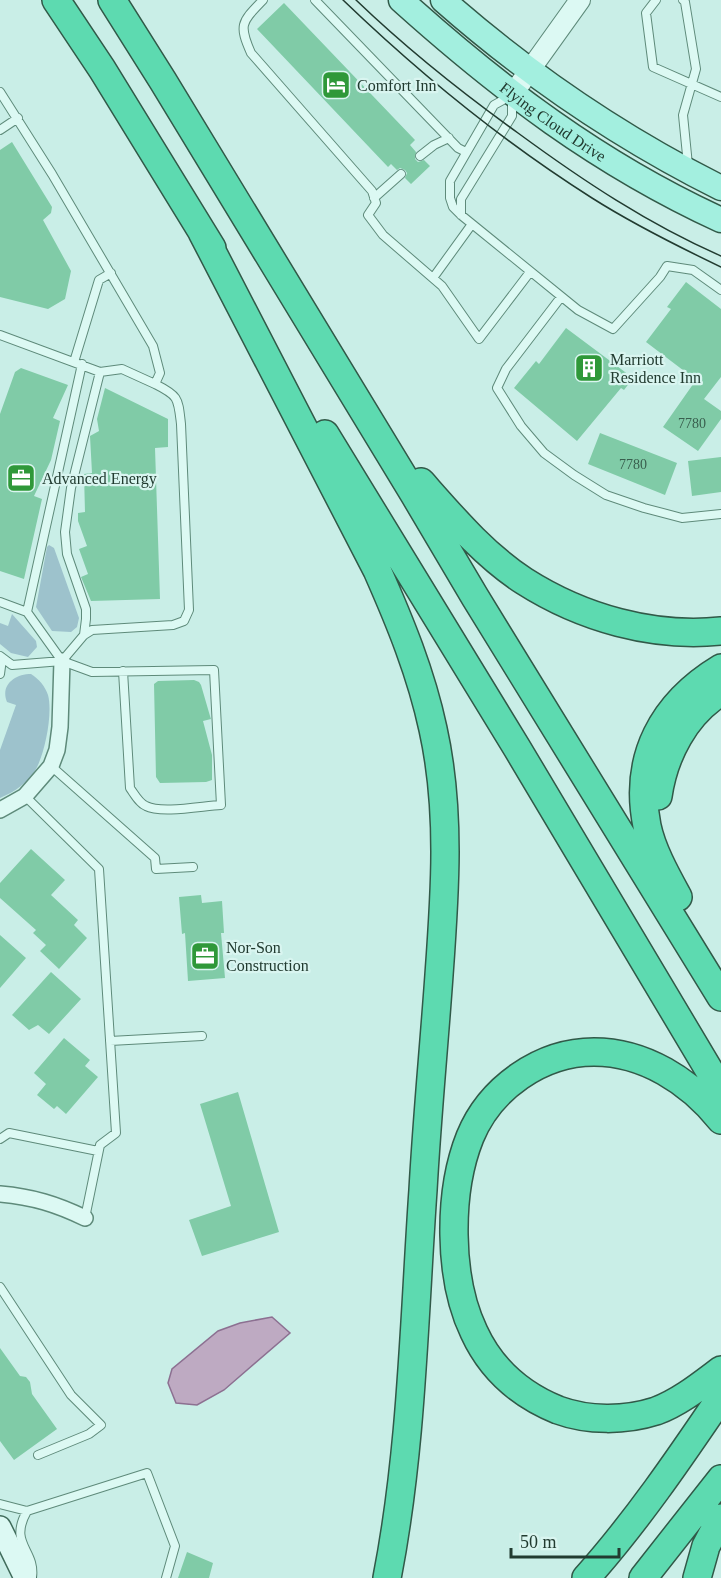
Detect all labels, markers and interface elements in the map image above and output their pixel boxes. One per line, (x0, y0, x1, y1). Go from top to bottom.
hotel icon: Comfort Inn (320, 69, 352, 101)
place label: Comfort Inn (357, 77, 437, 94)
street label: Flying Cloud Drive (497, 78, 609, 164)
place label: Marriott Residence Inn (610, 351, 701, 386)
building icon: Marriott Residence Inn (573, 352, 605, 384)
house number: 7780 (678, 416, 706, 431)
house number: 7780 (619, 457, 647, 472)
office icon: Advanced Energy (5, 462, 37, 494)
place label: Advanced Energy (42, 470, 157, 488)
place label: Nor-Son Construction (226, 939, 309, 974)
office icon: Nor-Son Construction (189, 940, 221, 972)
scale bar (511, 1521, 619, 1559)
text: 50 m (520, 1532, 557, 1552)

